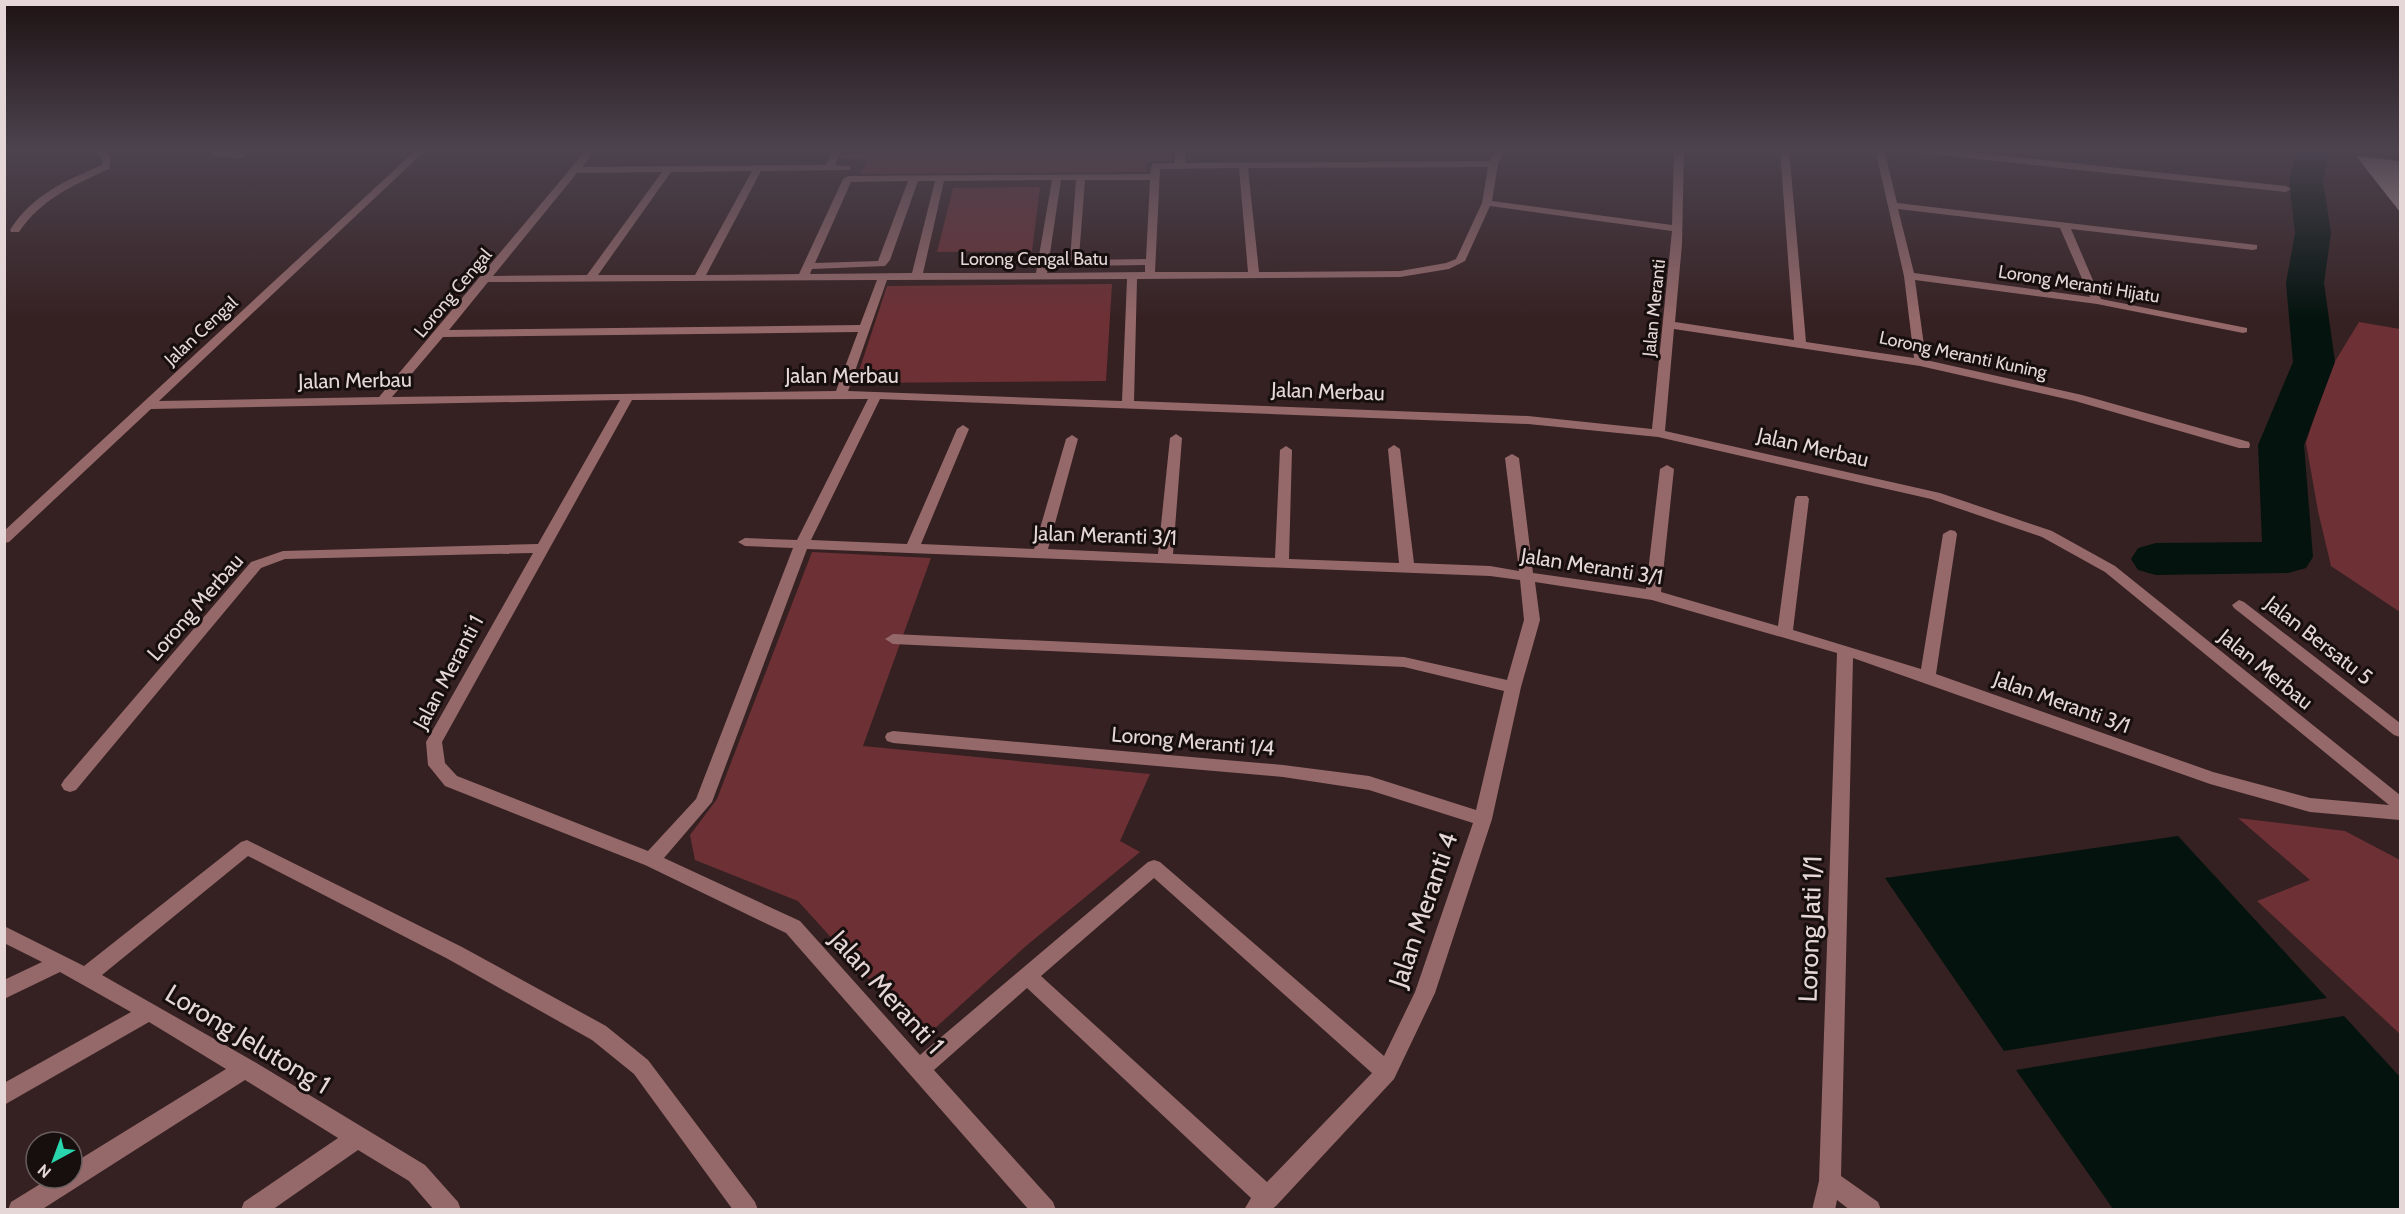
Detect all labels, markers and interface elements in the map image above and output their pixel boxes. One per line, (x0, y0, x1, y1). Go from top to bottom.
street label: Lorong Cengal (409, 244, 497, 342)
street label: Lorong Cengal Batu (960, 248, 1108, 270)
street label: Jalan Meranti (1638, 258, 1670, 359)
street label: Lorong Meranti Hijatu (1997, 260, 2161, 308)
street label: Jalan Cengal (159, 291, 243, 371)
street label: Lorong Meranti Kuning (1877, 326, 2050, 384)
street label: Jalan Merbau (784, 363, 899, 388)
street label: Jalan Merbau (297, 367, 412, 394)
street label: Jalan Merbau (1270, 376, 1385, 405)
street label: Jalan Merbau (1754, 422, 1871, 472)
street label: Jalan Meranti 3/1 (1032, 520, 1177, 550)
street label: Jalan Meranti 3/1 (1518, 542, 1665, 590)
street label: Lorong Merbau (142, 548, 248, 666)
street label: Jalan Bersatu 5 (2260, 590, 2378, 690)
street label: Jalan Meranti 1 (407, 611, 489, 734)
street label: Jalan Merbau (2213, 623, 2318, 714)
street label: Jalan Meranti 3/1 (1989, 665, 2134, 738)
street label: Lorong Meranti 1/4 (1110, 721, 1276, 761)
street label: Jalan Meranti 4 (1381, 828, 1464, 993)
street label: Lorong Jati 1/1 (1791, 855, 1829, 1003)
street label: Jalan Meranti 1 (822, 923, 951, 1060)
street label: Lorong Jelutong 1 (160, 977, 336, 1101)
north arrow (24, 1130, 84, 1190)
text: N (34, 1160, 55, 1182)

